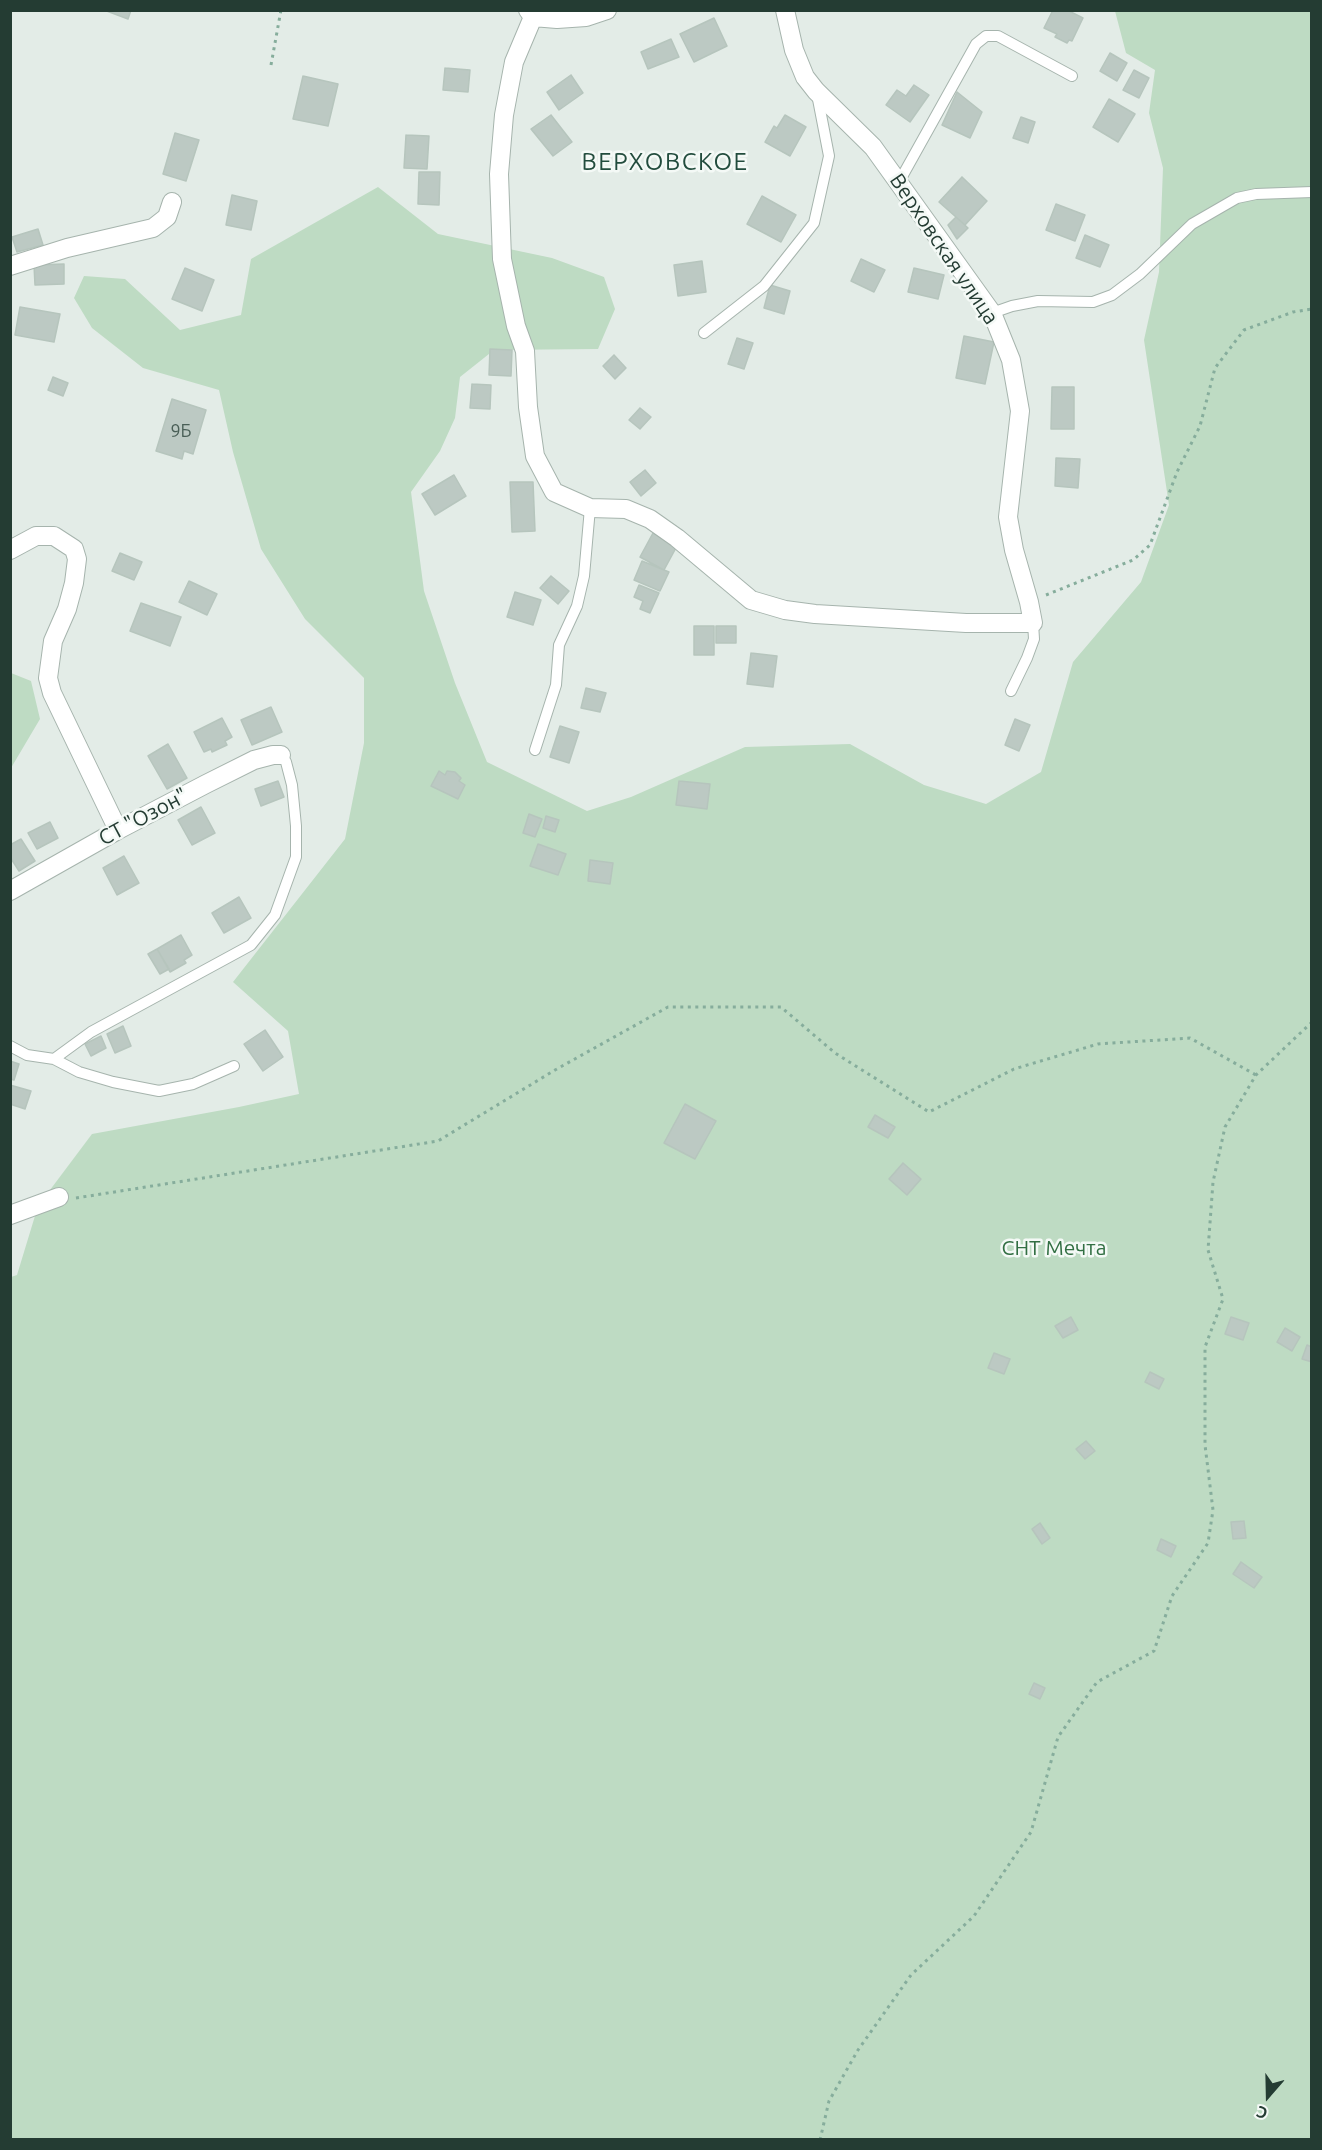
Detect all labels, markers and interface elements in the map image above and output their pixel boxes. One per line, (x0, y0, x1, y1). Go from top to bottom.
district label: ВЕРХОВСКОЕ (582, 148, 748, 176)
street label: Верховская улица (884, 169, 1004, 329)
house number: 9Б (170, 420, 192, 442)
street label: СТ "Озон" (94, 783, 192, 851)
park label: СНТ Мечта (1002, 1235, 1106, 1261)
north arrow (1238, 2066, 1298, 2126)
text: С (1254, 2103, 1270, 2123)

